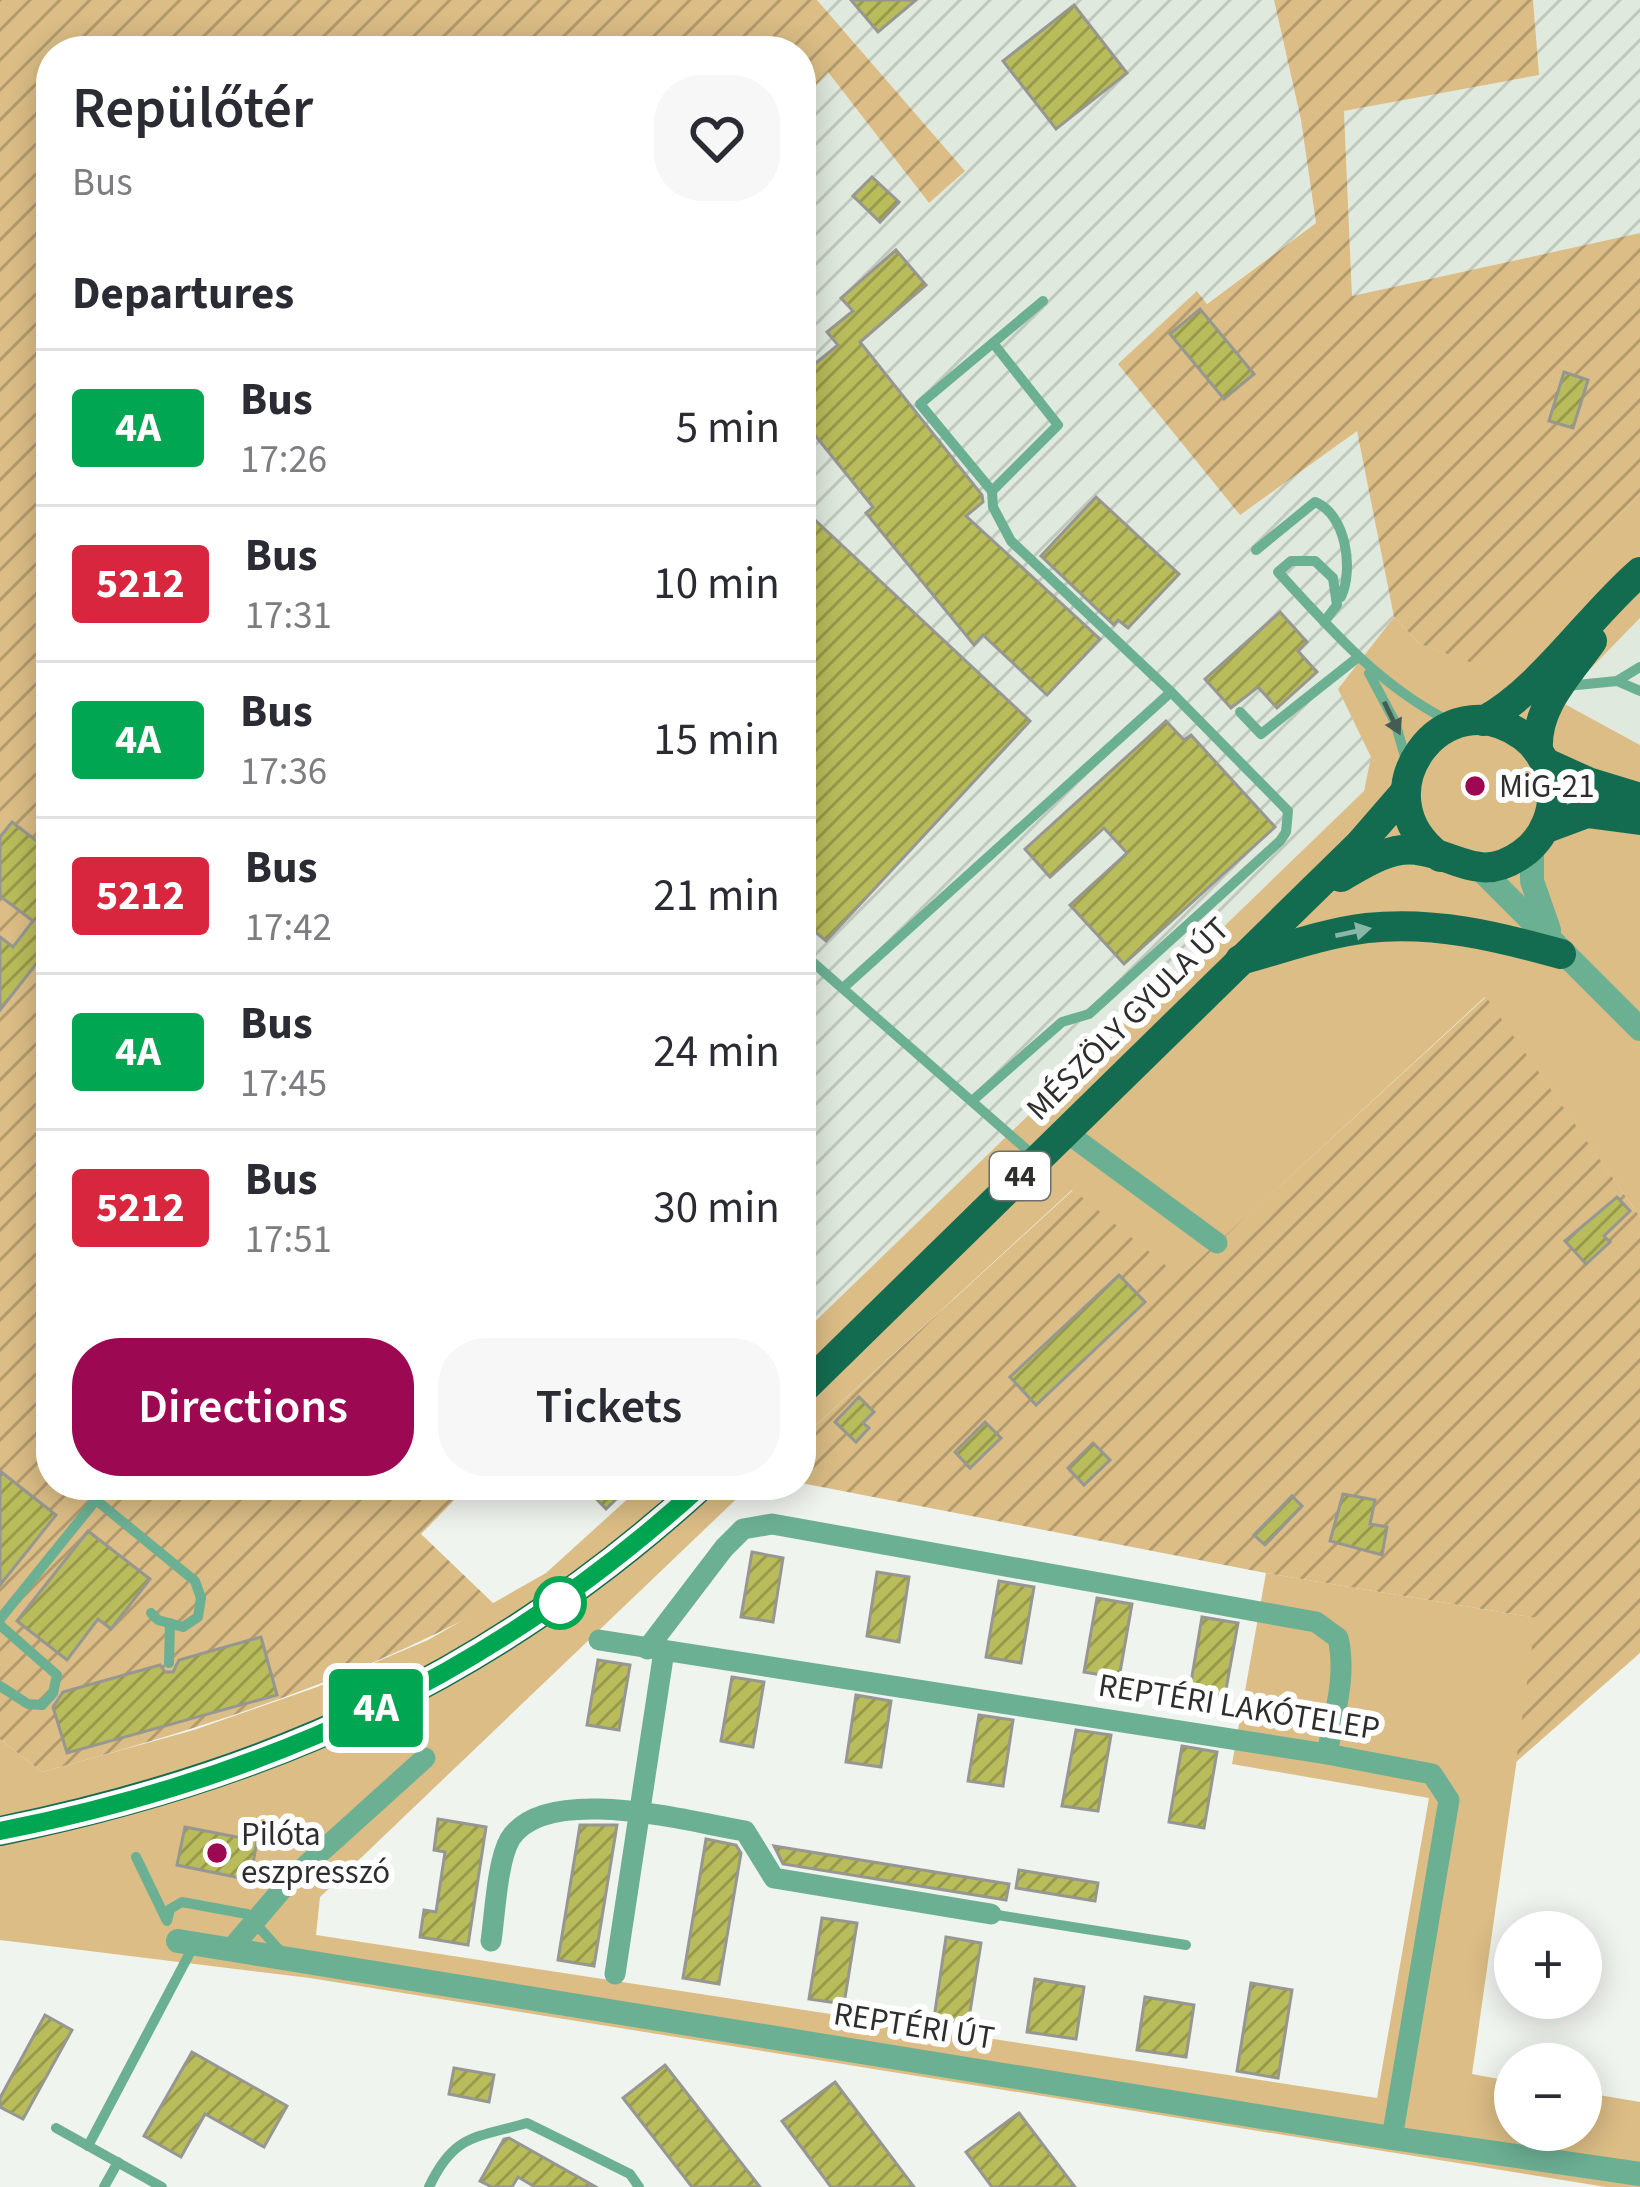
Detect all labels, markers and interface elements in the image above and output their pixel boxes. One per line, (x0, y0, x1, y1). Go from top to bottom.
text: Repülőtér (72, 69, 313, 150)
button: heart (654, 75, 780, 201)
text: Bus (72, 155, 133, 211)
text: Departures (72, 262, 294, 326)
text: Bus (240, 368, 313, 432)
text: 5 min (676, 396, 780, 460)
text: 4A (115, 398, 161, 458)
text: 17:26 (240, 432, 327, 488)
text: Bus (245, 524, 317, 588)
text: 10 min (653, 552, 780, 616)
text: 5212 (96, 554, 185, 614)
text: 17:31 (245, 588, 332, 644)
text: Bus (240, 680, 313, 744)
one-way arrow (1382, 701, 1402, 736)
text: 15 min (653, 708, 780, 772)
text: 4A (115, 710, 161, 770)
text: 17:36 (240, 744, 327, 800)
place label: MiG-21 (1499, 763, 1595, 810)
marker: MiG-21 (1462, 773, 1488, 799)
text: Bus (245, 836, 317, 900)
text: 21 min (653, 864, 780, 928)
text: 5212 (96, 866, 185, 926)
text: 17:42 (245, 900, 332, 956)
street label: MÉSZÖLY GYULA ÚT (1016, 907, 1240, 1131)
one-way arrow (1335, 922, 1373, 941)
text: Bus (240, 992, 313, 1056)
text: 24 min (653, 1020, 780, 1084)
text: 4A (115, 1022, 161, 1082)
text: 17:45 (240, 1056, 327, 1112)
text: Bus (245, 1148, 317, 1212)
road number: 44 (990, 1152, 1050, 1200)
text: 30 min (653, 1176, 780, 1240)
text: 5212 (96, 1178, 185, 1238)
text: 17:51 (245, 1212, 332, 1268)
button: Directions (72, 1338, 414, 1476)
button: Tickets (438, 1338, 780, 1476)
unlabelled marker (535, 1578, 585, 1628)
street label: REPTÉRI LAKÓTELEP (1095, 1662, 1383, 1752)
line badge: 4A (322, 1669, 430, 1747)
text: 4A (353, 1678, 399, 1738)
place label: Pilóta eszpresszó (241, 1811, 390, 1896)
marker: Pilóta eszpresszó (204, 1840, 230, 1866)
map controls (1494, 1911, 1602, 2151)
button: + (1494, 1911, 1602, 2019)
street label: REPTÉRI ÚT (830, 1990, 998, 2062)
button: − (1494, 2043, 1602, 2151)

